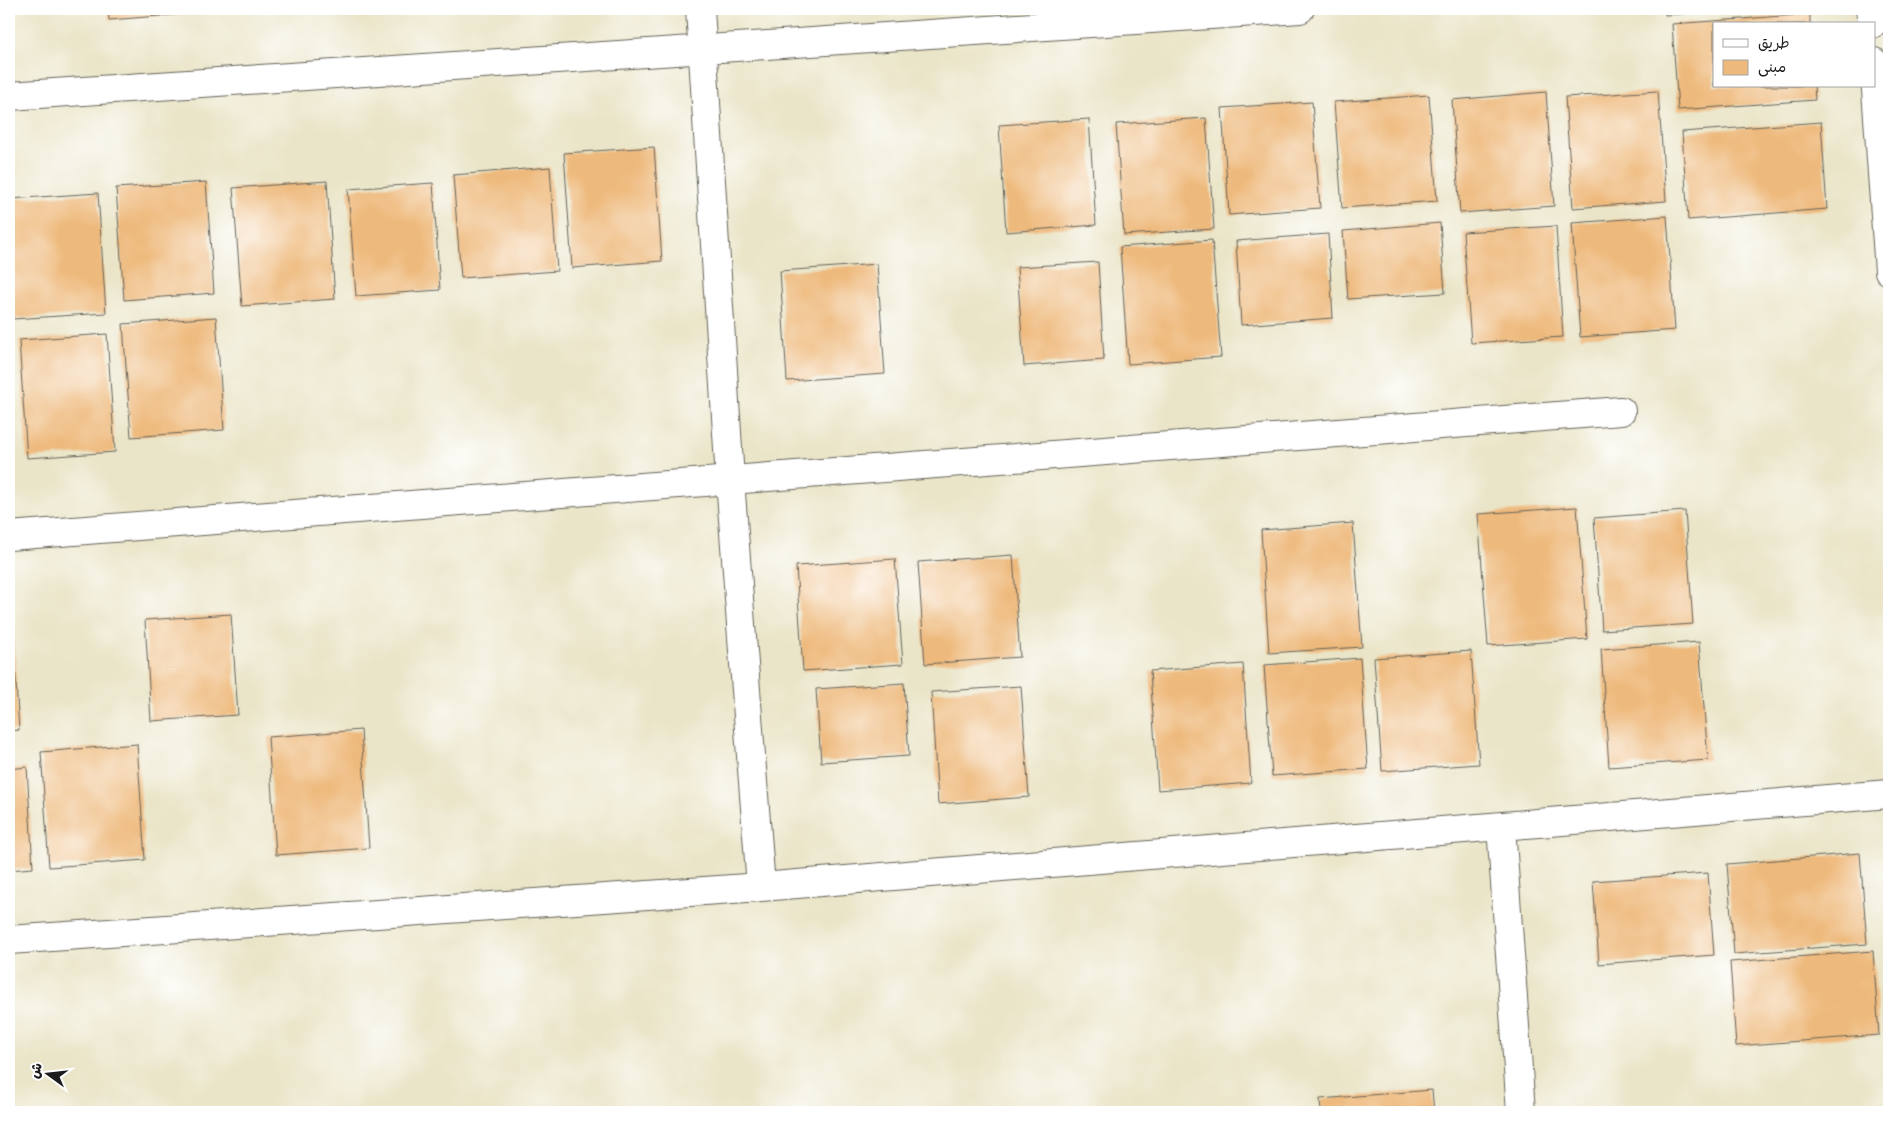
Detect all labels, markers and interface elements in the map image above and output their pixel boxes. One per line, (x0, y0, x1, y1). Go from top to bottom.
legend (1713, 22, 1876, 88)
text: طريق (1758, 34, 1790, 54)
text: مبنى (1758, 58, 1786, 78)
north arrow (22, 1048, 72, 1098)
text: ش (26, 1061, 47, 1081)

